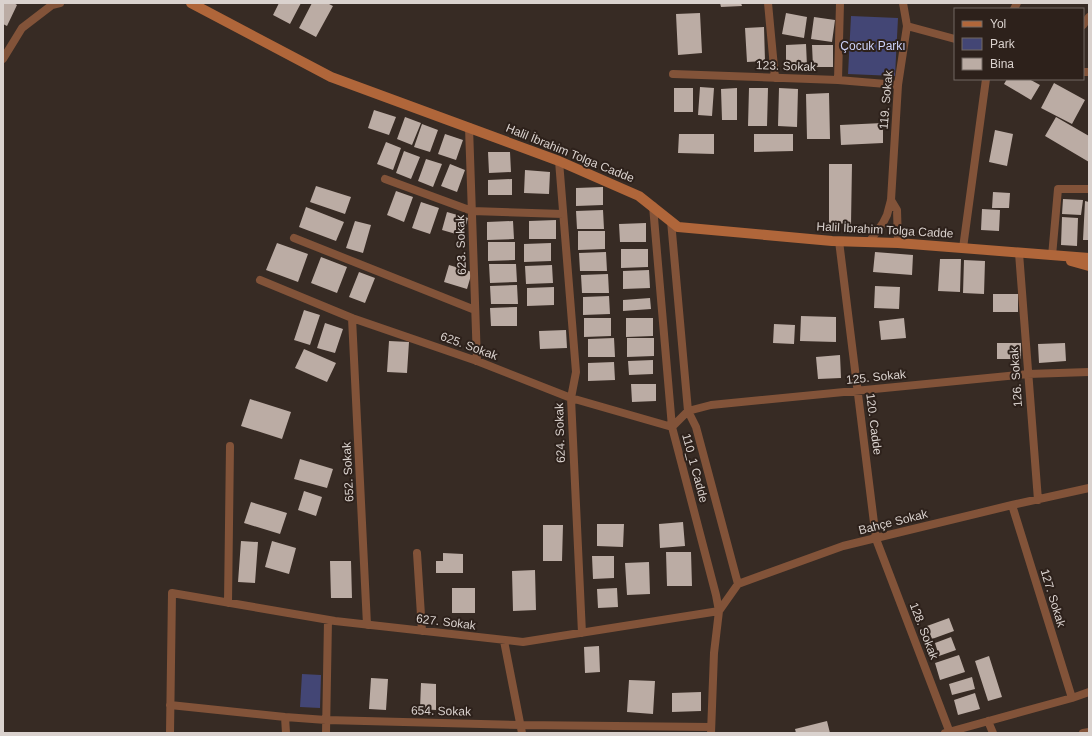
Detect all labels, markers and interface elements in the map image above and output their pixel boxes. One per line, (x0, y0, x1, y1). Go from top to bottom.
legend (954, 8, 1084, 80)
text: Yol (990, 17, 1006, 31)
text: Park (990, 37, 1016, 51)
park label: Çocuk Parkı (840, 39, 906, 53)
text: Bina (990, 57, 1014, 71)
street label: 123. Sokak (756, 58, 817, 74)
street label: 119. Sokak (876, 69, 896, 130)
street label: Halil İbrahim Tolga Cadde (504, 121, 637, 185)
street label: 623. Sokak (453, 214, 469, 275)
street label: Halil İbrahim Tolga Cadde (816, 219, 954, 241)
street label: 625. Sokak (438, 329, 501, 363)
street label: 126. Sokak (1007, 346, 1025, 407)
street label: 125. Sokak (845, 367, 908, 387)
street label: 120. Cadde (863, 392, 885, 456)
street label: 624. Sokak (552, 402, 568, 463)
street label: 110_1 Cadde (679, 432, 711, 504)
street label: 652. Sokak (339, 441, 357, 502)
street label: Bahçe Sokak (857, 506, 930, 537)
street label: 127. Sokak (1038, 567, 1069, 630)
street label: 128. Sokak (907, 600, 942, 662)
street label: 627. Sokak (415, 611, 478, 633)
street label: 654. Sokak (411, 703, 472, 719)

